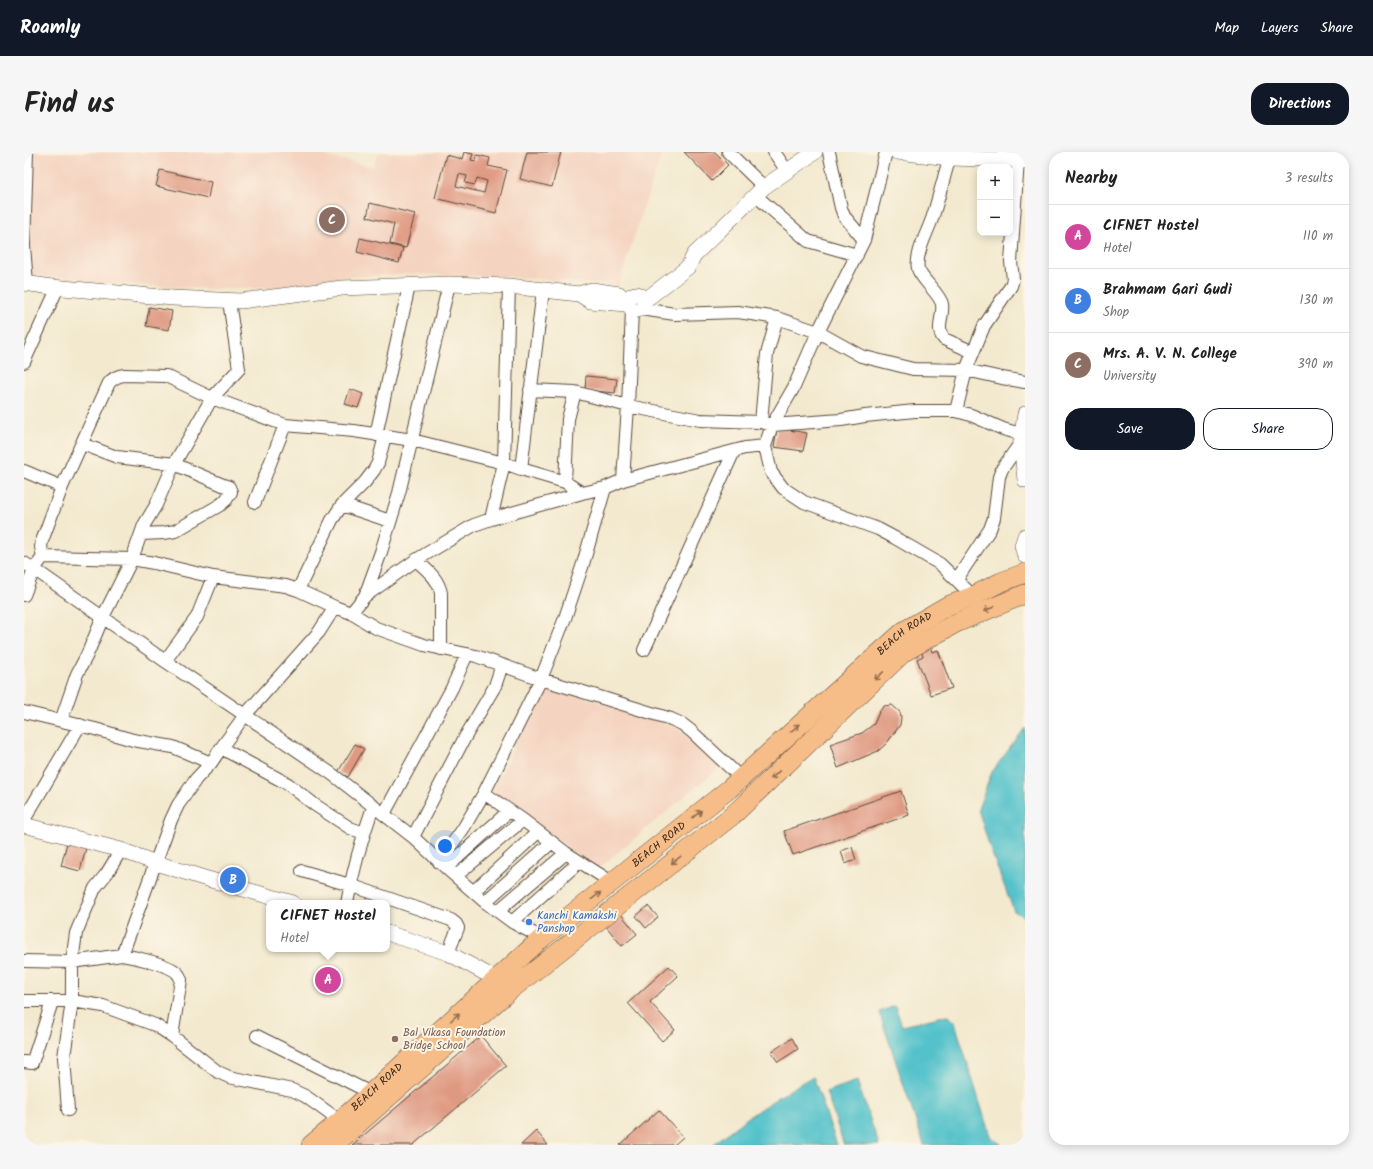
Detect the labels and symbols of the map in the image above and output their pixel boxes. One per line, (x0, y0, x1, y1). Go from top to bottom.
pin: C (319, 205, 345, 235)
one-way arrow (984, 606, 996, 613)
street label: BEACH ROAD (873, 607, 936, 660)
one-way arrow (874, 671, 884, 680)
one-way arrow (790, 724, 800, 733)
one-way arrow (770, 770, 780, 780)
one-way arrow (692, 810, 703, 818)
street label: BEACH ROAD (628, 817, 690, 872)
your location (435, 836, 455, 856)
one-way arrow (671, 855, 682, 864)
pin: B (220, 865, 246, 895)
one-way arrow (591, 891, 602, 900)
place label: Kanchi Kamakshi Panshop (537, 907, 617, 938)
marker: Kanchi Kamakshi Panshop (524, 917, 534, 927)
pin: A (315, 965, 341, 995)
one-way arrow (450, 1012, 460, 1021)
place label: Bal Vikasa Foundation Bridge School (403, 1024, 506, 1055)
marker: Bal Vikasa Foundation Bridge School (390, 1034, 400, 1044)
street label: BEACH ROAD (347, 1059, 408, 1116)

